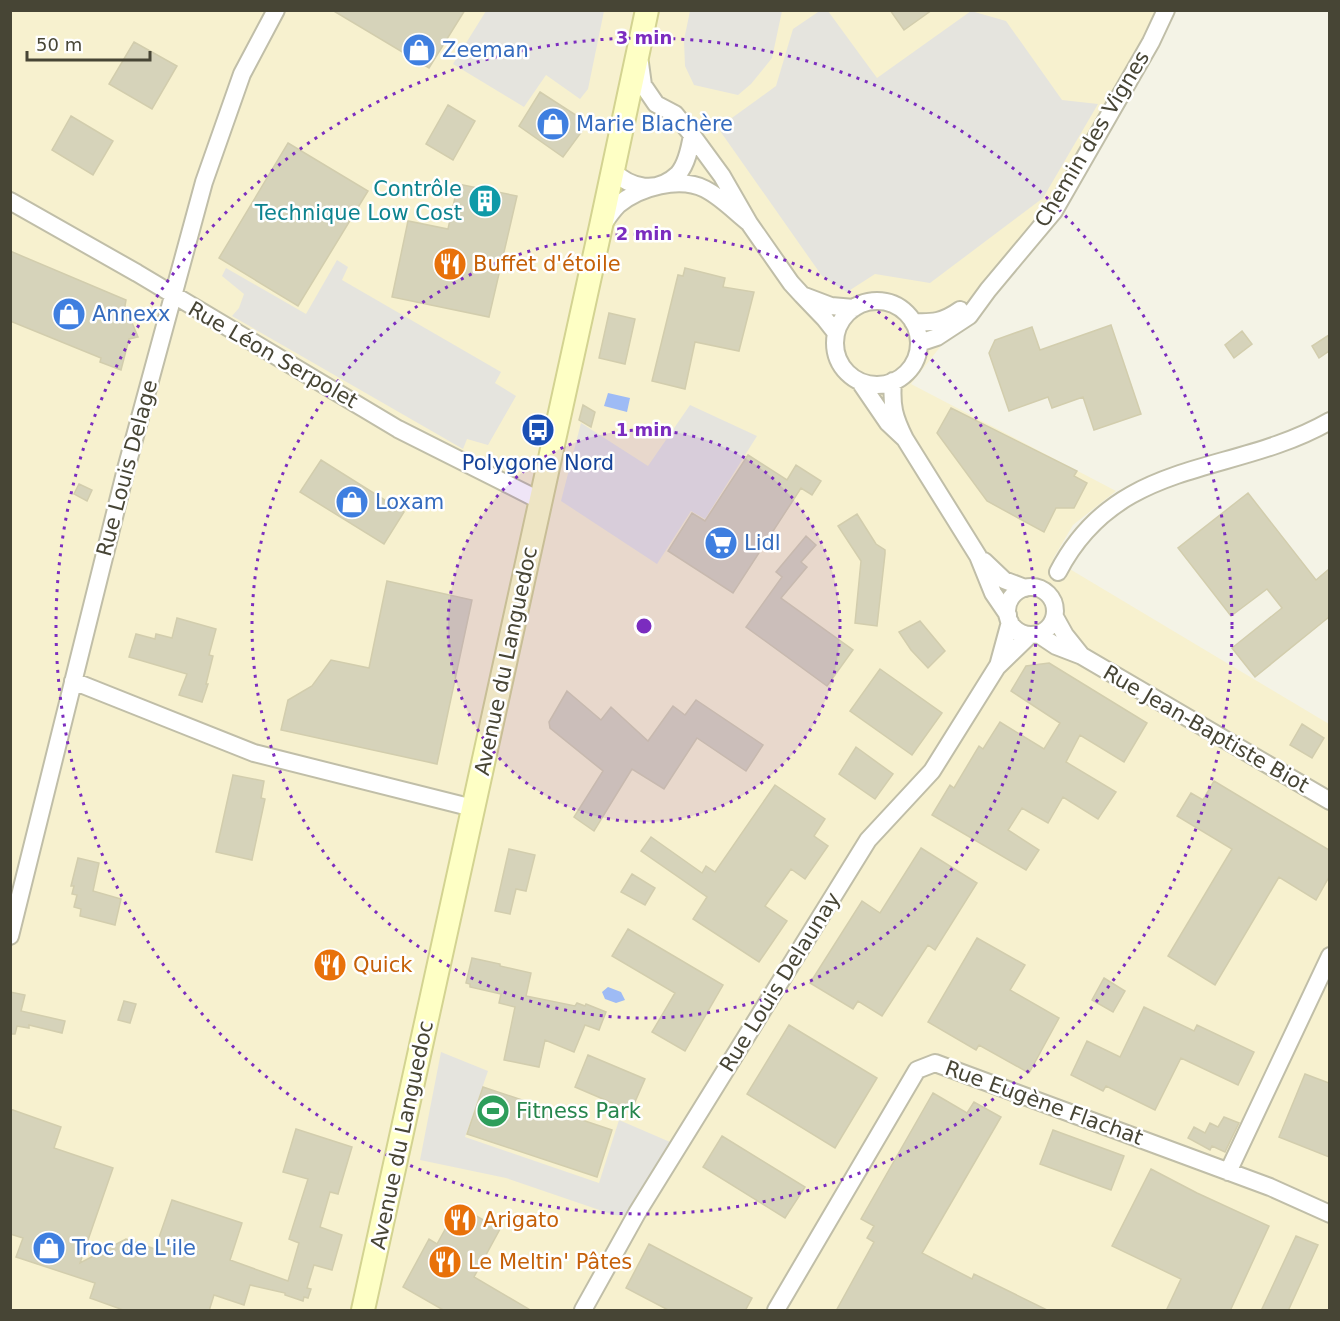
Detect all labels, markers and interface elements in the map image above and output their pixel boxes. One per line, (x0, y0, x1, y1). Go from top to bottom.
scale bar (27, 24, 150, 62)
text: 3 min (616, 27, 672, 48)
shop icon: Zeeman (401, 32, 437, 68)
text: 50 m (36, 34, 82, 55)
place label: Zeeman (442, 38, 529, 62)
street label: Chemin des Vignes (1030, 47, 1154, 231)
shop icon: Marie Blachère (535, 106, 571, 142)
place label: Marie Blachère (576, 112, 733, 136)
place label: Contrôle Technique Low Cost (254, 177, 462, 225)
building icon: Contrôle Technique Low Cost (467, 183, 503, 219)
text: 2 min (616, 223, 672, 244)
restaurant icon: Buffet d'étoile (432, 246, 468, 282)
place label: Buffet d'étoile (473, 252, 621, 276)
shop icon: Annexx (51, 296, 87, 332)
street label: Rue Léon Serpolet (184, 297, 362, 413)
place label: Annexx (92, 302, 170, 326)
street label: Rue Louis Delage (92, 377, 162, 559)
bus stop icon: Polygone Nord (520, 412, 556, 448)
text: 1 min (616, 419, 672, 440)
place label: Polygone Nord (462, 451, 614, 475)
shop icon: Loxam (334, 484, 370, 520)
place label: Loxam (375, 490, 444, 514)
supermarket icon: Lidl (703, 525, 739, 561)
place label: Lidl (744, 531, 781, 555)
street label: Avenue du Languedoc (470, 544, 542, 778)
centre of rings (634, 616, 654, 636)
street label: Rue Jean-Baptiste Biot (1099, 660, 1313, 798)
street label: Rue Louis Delaunay (715, 888, 845, 1076)
restaurant icon: Quick (312, 947, 348, 983)
place label: Quick (353, 953, 413, 977)
street label: Avenue du Languedoc (366, 1018, 438, 1252)
street label: Rue Eugène Flachat (942, 1056, 1146, 1150)
sports icon: Fitness Park (475, 1093, 511, 1129)
place label: Fitness Park (516, 1099, 642, 1123)
restaurant icon: Arigato (442, 1202, 478, 1238)
place label: Arigato (483, 1208, 559, 1232)
shop icon: Troc de L'ile (31, 1230, 67, 1266)
place label: Troc de L'ile (71, 1236, 196, 1260)
restaurant icon: Le Meltin' Pâtes (427, 1244, 463, 1280)
place label: Le Meltin' Pâtes (468, 1250, 632, 1274)

